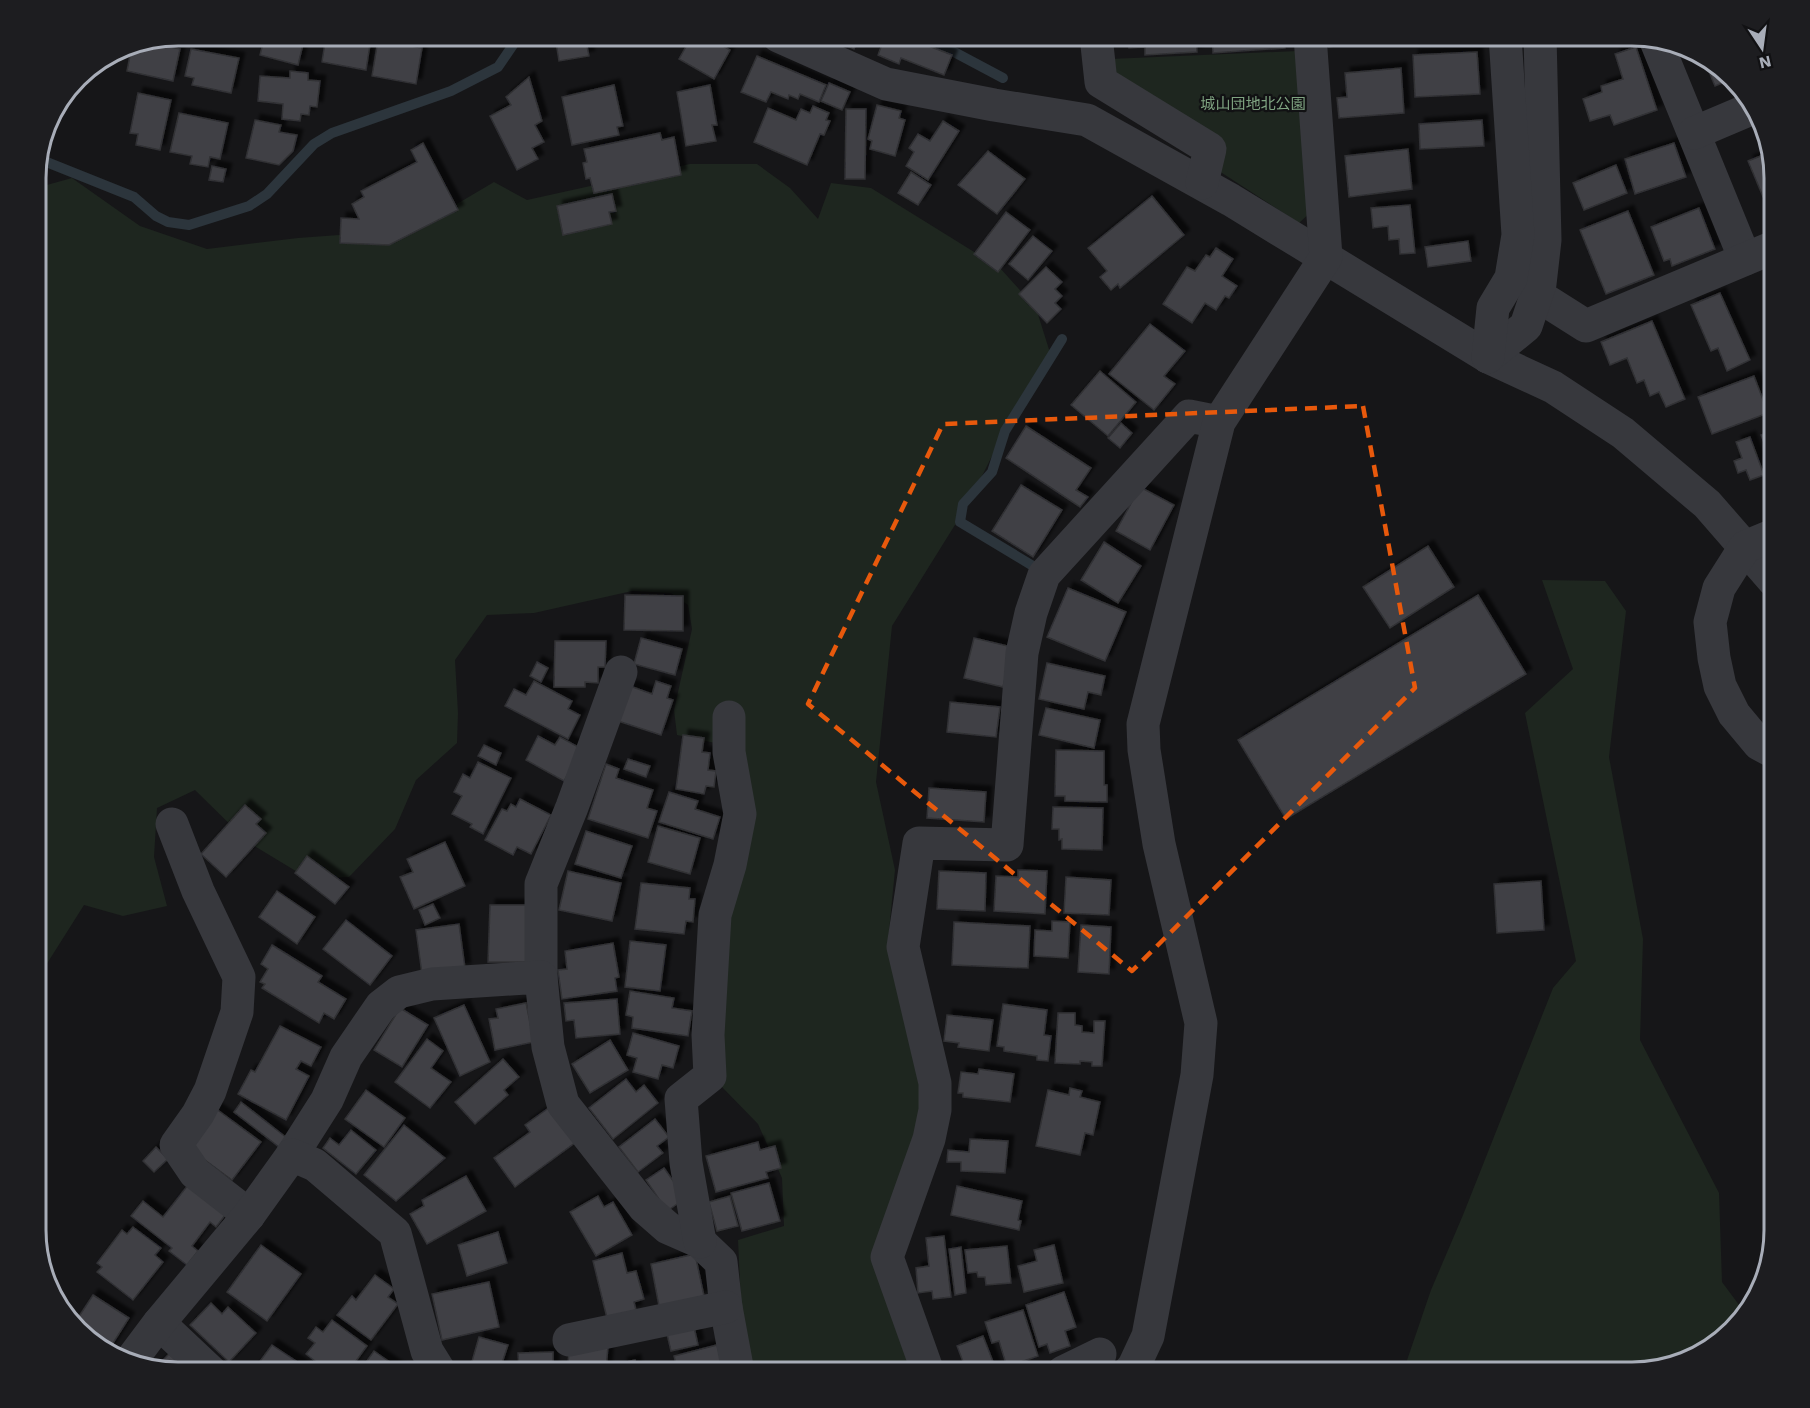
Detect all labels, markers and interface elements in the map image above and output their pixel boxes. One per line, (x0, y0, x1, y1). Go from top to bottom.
north arrow (1732, 18, 1792, 78)
text: N (1757, 52, 1773, 73)
park label: 城山団地北公園 (1200, 95, 1306, 113)

